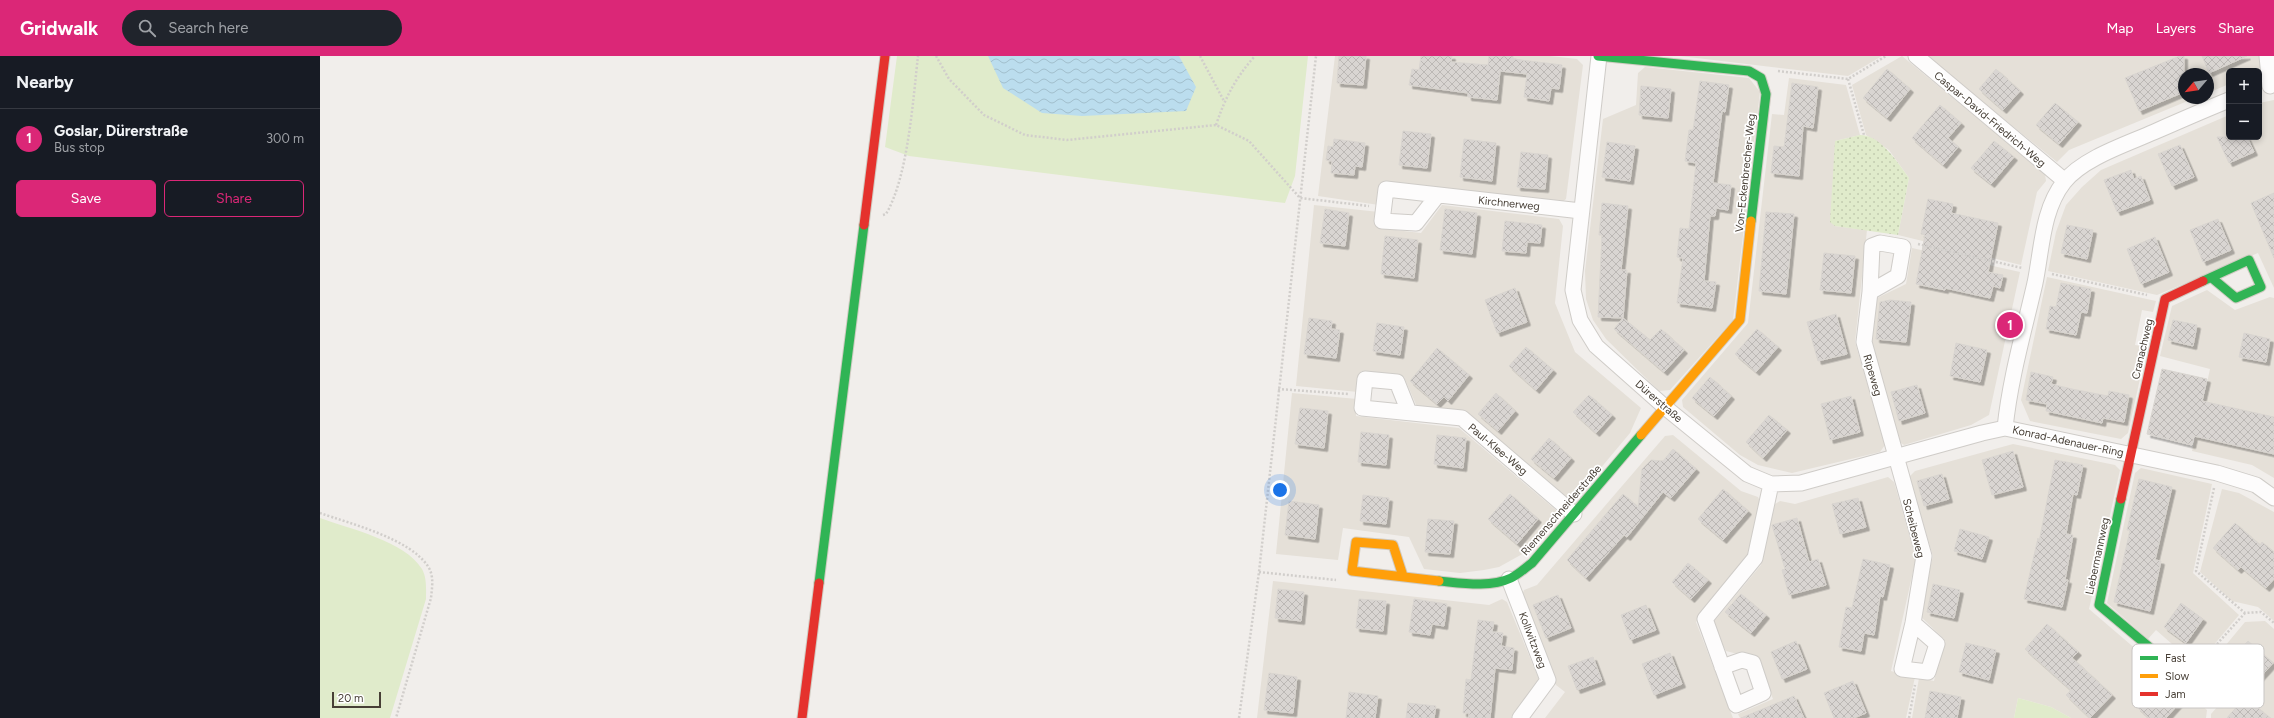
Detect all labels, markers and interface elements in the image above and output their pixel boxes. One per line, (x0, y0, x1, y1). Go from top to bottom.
search box (122, 10, 402, 46)
text: Gridwalk (20, 17, 98, 40)
icon: search (136, 17, 158, 39)
text: Search here (168, 19, 248, 37)
text: Map (2106, 20, 2134, 37)
text: Layers (2156, 20, 2196, 37)
text: Share (2218, 20, 2254, 37)
north arrow (2178, 68, 2214, 104)
map controls (2226, 68, 2262, 140)
button: + (2226, 68, 2262, 104)
street label: Caspar-David-Friedrich-Weg (1931, 69, 2048, 170)
text: Nearby (16, 72, 74, 92)
button: − (2226, 104, 2262, 140)
street label: Von-Eckenbrecher-Weg (1733, 113, 1758, 233)
text: Goslar, Dürerstraße (54, 122, 188, 140)
text: 1 (26, 131, 32, 146)
text: 300 m (266, 131, 304, 146)
text: Bus stop (54, 140, 105, 155)
button: Save (16, 180, 156, 217)
button: Share (164, 180, 304, 217)
street label: Kirchnerweg (1477, 194, 1540, 213)
pin: 1 (1997, 310, 2023, 340)
street label: Cranachweg (2129, 317, 2156, 381)
street label: Ripeweg (1860, 353, 1885, 397)
street label: Dürerstraße (1633, 377, 1685, 425)
street label: Paul-Klee-Weg (1465, 421, 1530, 478)
street label: Konrad-Adenauer-Ring (2011, 423, 2125, 460)
street label: Riemenschneiderstraße (1518, 462, 1604, 558)
your location (1270, 480, 1290, 500)
street label: Scheibeweg (1900, 497, 1927, 559)
street label: Liebermannweg (2083, 516, 2112, 596)
street label: Kollwitzweg (1516, 610, 1549, 670)
legend (2132, 644, 2264, 708)
text: Fast (2165, 652, 2186, 665)
text: Slow (2165, 670, 2189, 683)
text: Jam (2165, 688, 2186, 701)
scale bar (332, 690, 381, 709)
text: 20 m (338, 692, 363, 705)

